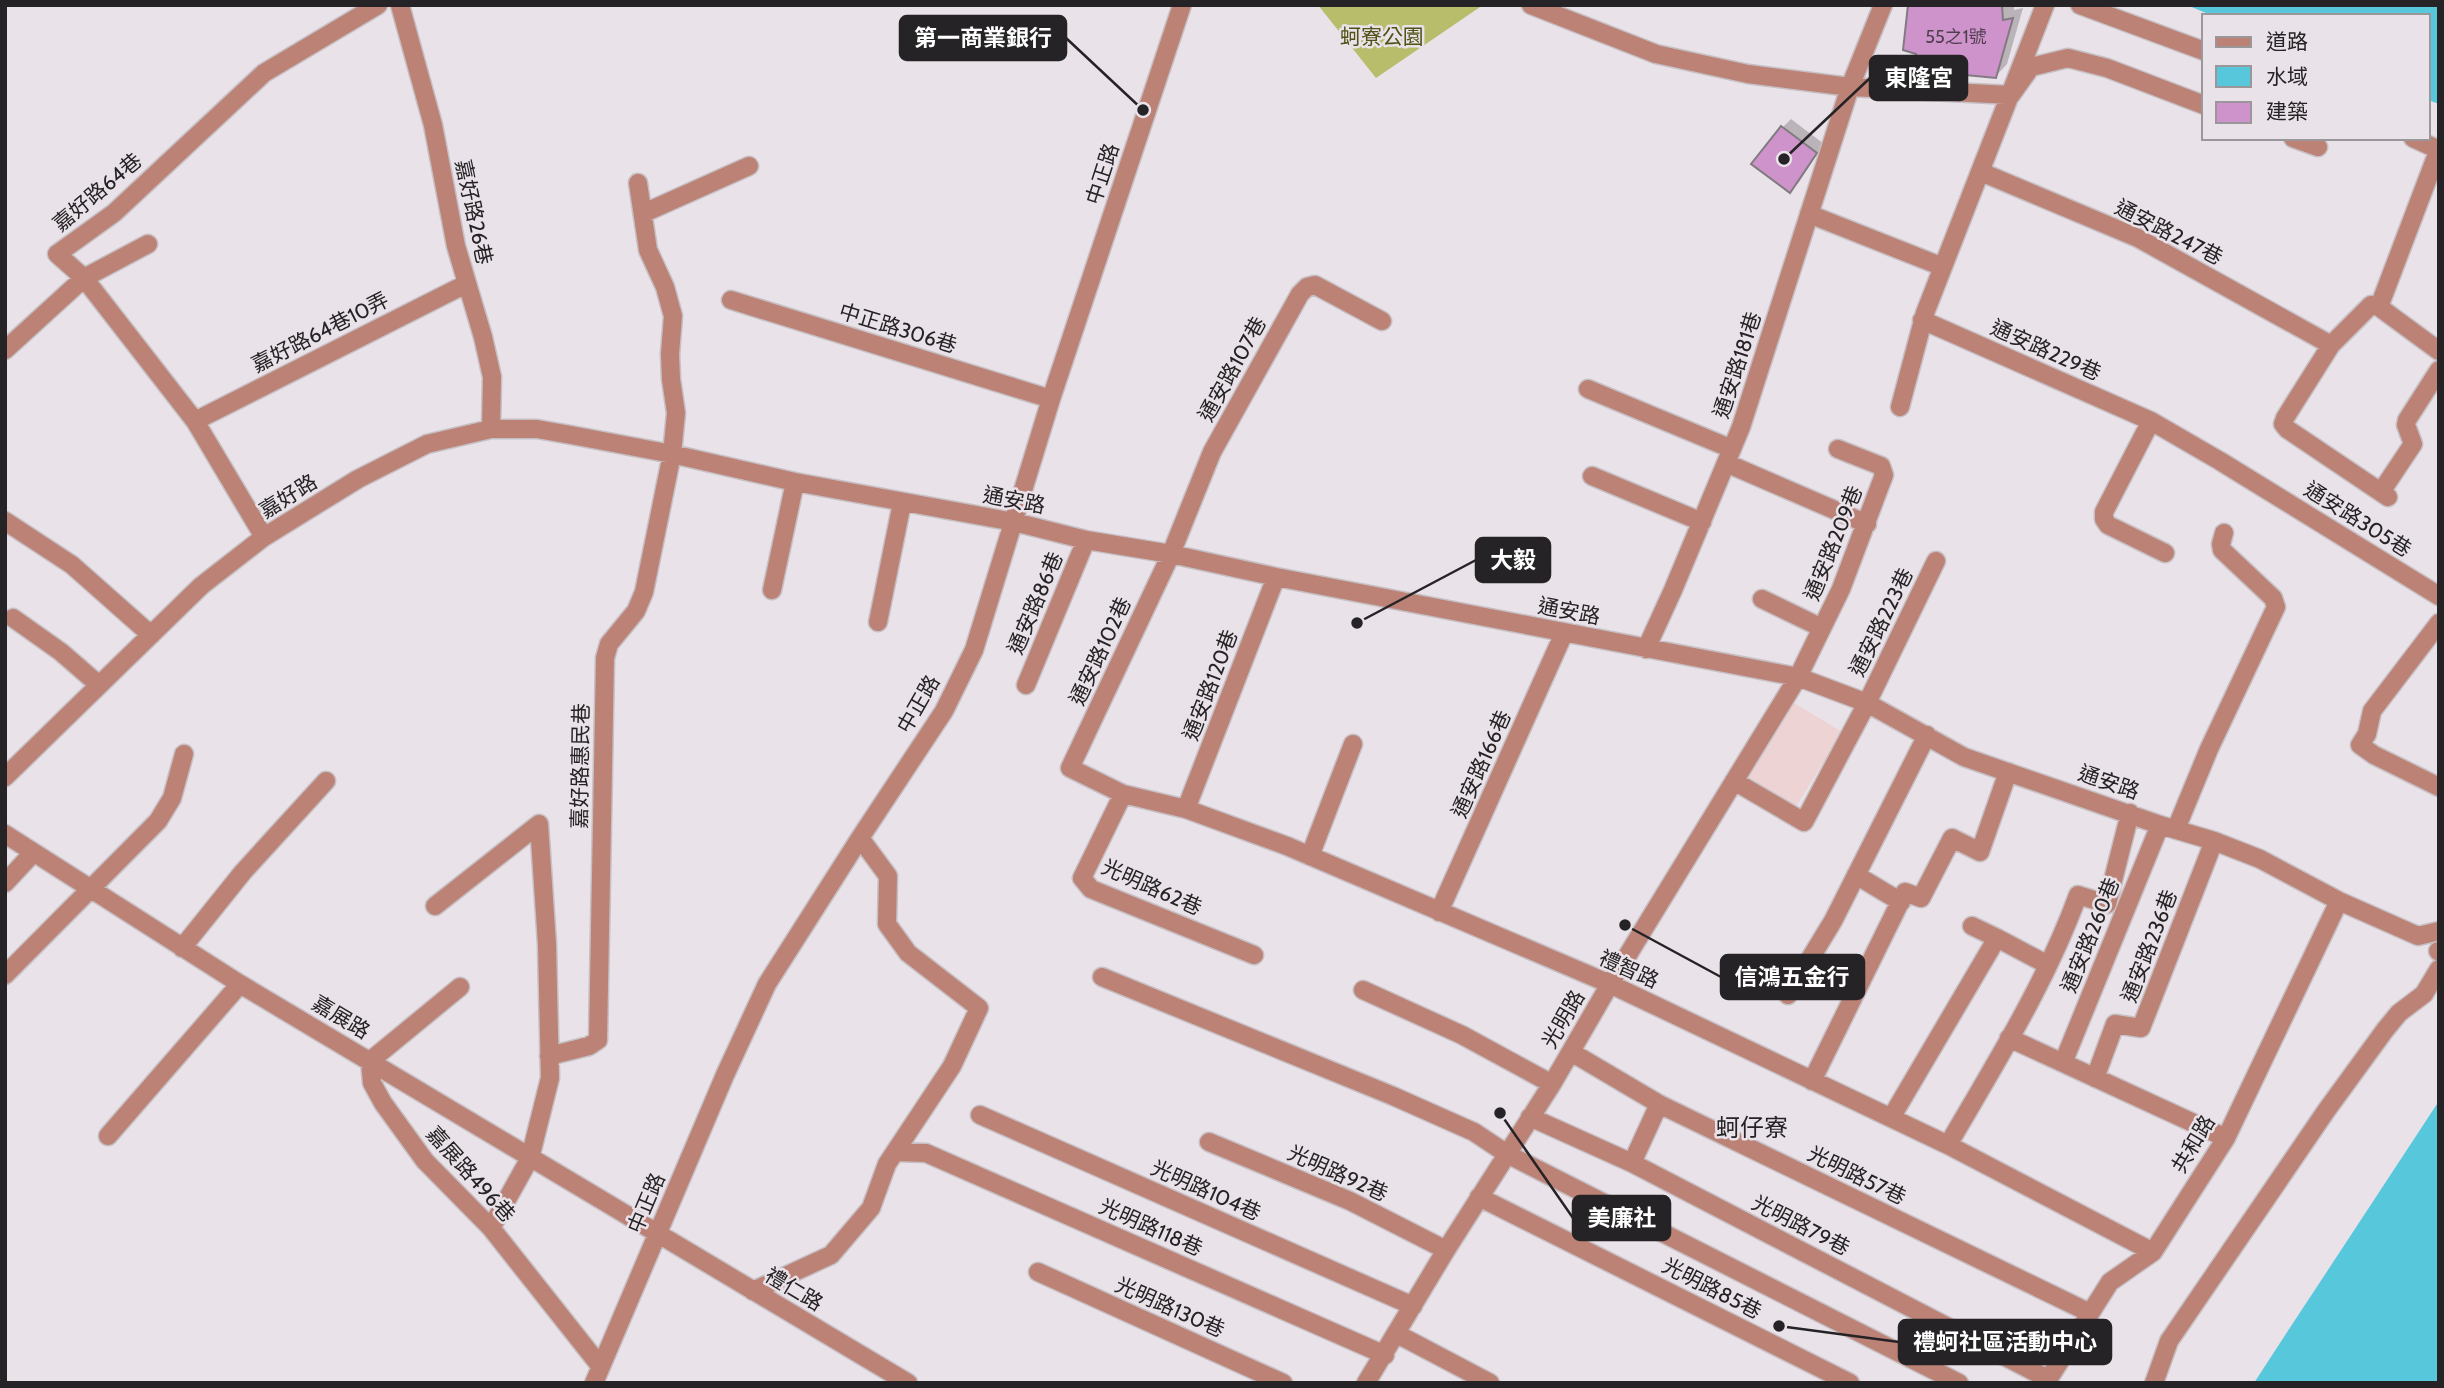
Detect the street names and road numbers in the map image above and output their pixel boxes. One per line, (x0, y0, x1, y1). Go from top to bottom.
street label: 中正路 (1080, 140, 1124, 208)
street label: 嘉好路64巷 (48, 148, 146, 236)
street label: 嘉好路26巷 (451, 157, 497, 267)
street label: 通安路247巷 (2111, 194, 2227, 270)
street label: 嘉好路64巷10弄 (247, 287, 393, 377)
street label: 中正路306巷 (836, 298, 960, 358)
street label: 通安路181巷 (1708, 309, 1766, 421)
street label: 通安路107巷 (1193, 312, 1271, 426)
street label: 通安路229巷 (1987, 315, 2105, 385)
street label: 嘉好路 (255, 469, 321, 523)
street label: 通安路305巷 (2300, 476, 2416, 562)
street label: 通安路 (981, 482, 1047, 518)
street label: 通安路209巷 (1799, 482, 1867, 604)
street label: 通安路86巷 (1002, 548, 1068, 658)
street label: 通安路223巷 (1844, 564, 1918, 680)
street label: 通安路102巷 (1064, 593, 1136, 709)
street label: 通安路 (1536, 593, 1602, 629)
street label: 通安路120巷 (1177, 626, 1243, 744)
street label: 中正路 (891, 670, 945, 738)
street label: 嘉好路惠民巷 (566, 703, 594, 829)
street label: 通安路166巷 (1446, 707, 1516, 821)
street label: 通安路 (2075, 760, 2143, 804)
street label: 光明路62巷 (1098, 854, 1206, 920)
street label: 通安路260巷 (2056, 874, 2124, 996)
street label: 通安路236巷 (2116, 886, 2182, 1006)
street label: 禮智路 (1595, 945, 1663, 993)
street label: 光明路 (1536, 985, 1590, 1053)
street label: 嘉展路 (308, 990, 374, 1044)
street label: 共和路 (2166, 1111, 2220, 1177)
street label: 嘉展路496巷 (422, 1121, 520, 1227)
street label: 光明路92巷 (1284, 1140, 1392, 1206)
street label: 光明路57巷 (1804, 1141, 1910, 1209)
street label: 光明路104巷 (1147, 1155, 1265, 1225)
street label: 中正路 (622, 1169, 670, 1237)
street label: 光明路79巷 (1748, 1190, 1854, 1260)
street label: 光明路118巷 (1095, 1193, 1207, 1261)
street label: 光明路85巷 (1658, 1252, 1766, 1324)
street label: 禮仁路 (761, 1262, 827, 1316)
street label: 光明路130巷 (1112, 1272, 1228, 1342)

